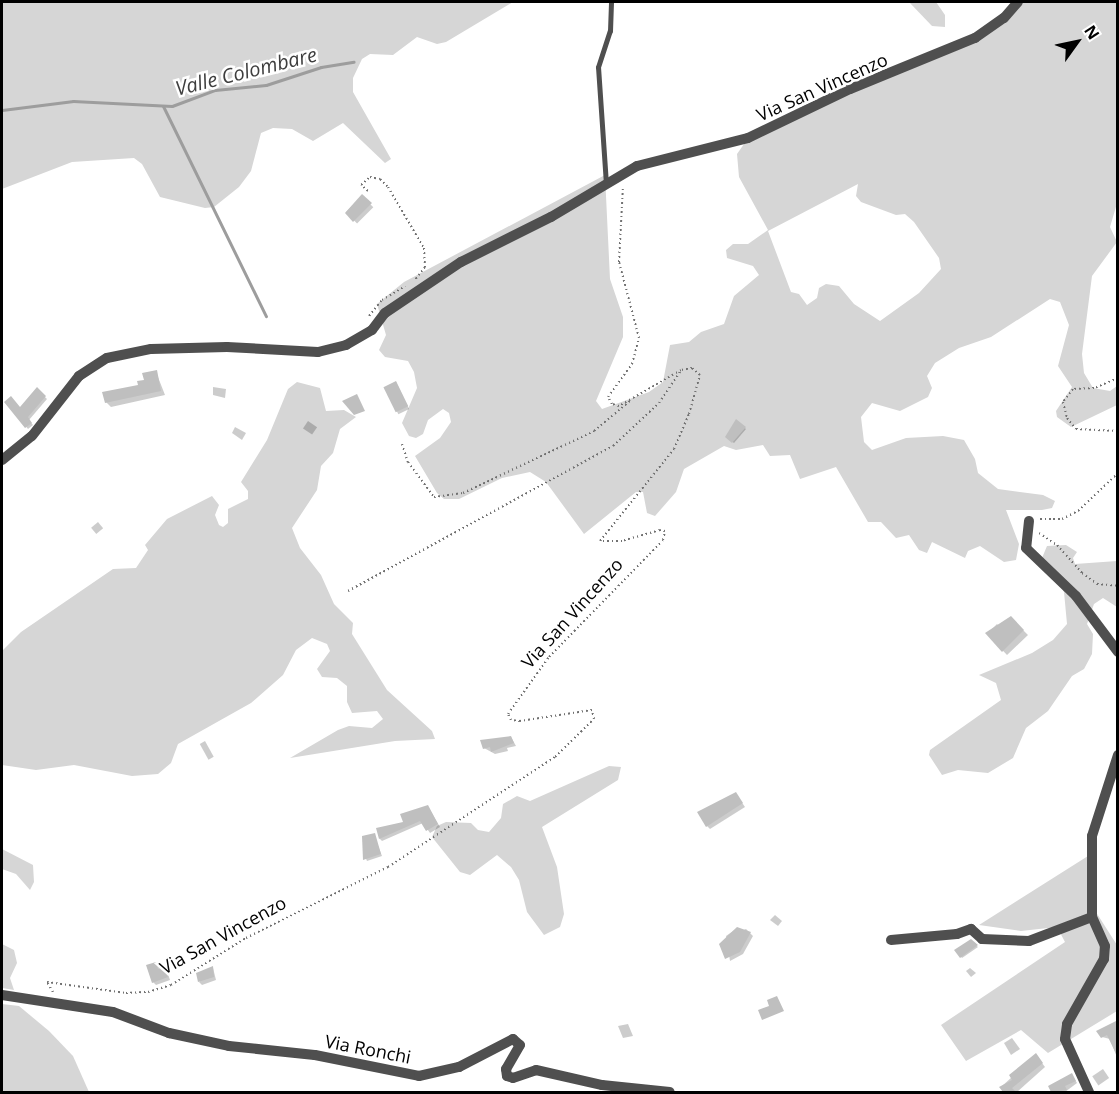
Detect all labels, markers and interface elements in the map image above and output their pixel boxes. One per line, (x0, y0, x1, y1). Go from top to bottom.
north arrow (1047, 12, 1107, 72)
text: N (1079, 21, 1105, 44)
water label: Valle Colombare (173, 42, 319, 100)
street label: Via San Vincenzo (753, 48, 891, 126)
street label: Via San Vincenzo (517, 553, 627, 673)
street label: Via San Vincenzo (156, 891, 290, 979)
street label: Via Ronchi (323, 1030, 413, 1068)

